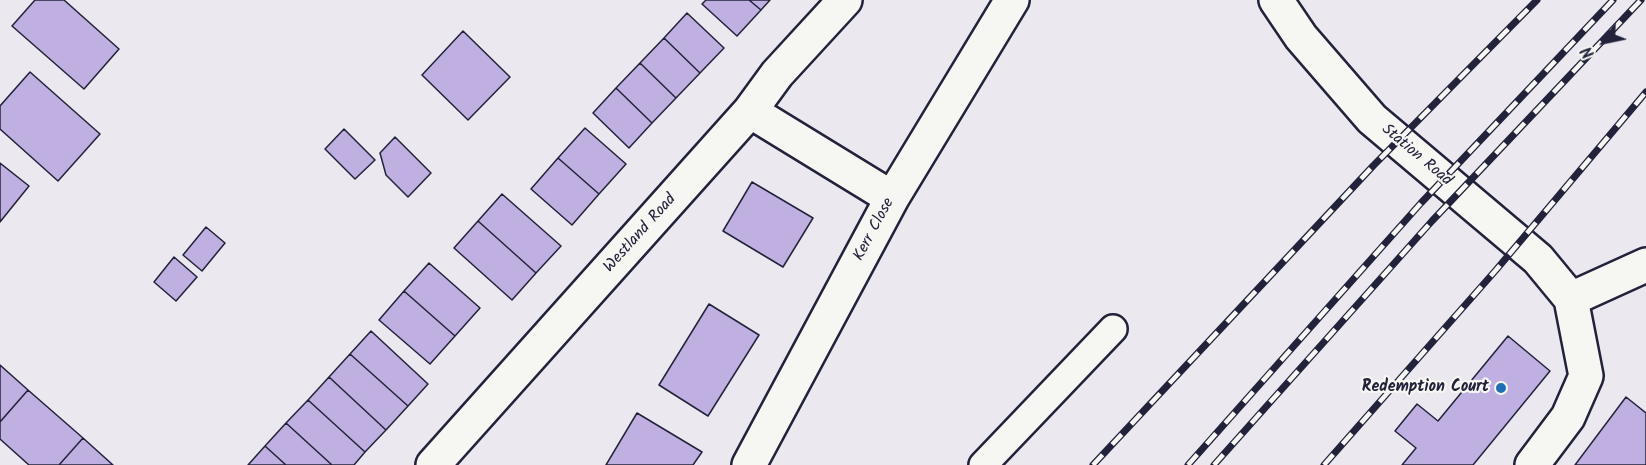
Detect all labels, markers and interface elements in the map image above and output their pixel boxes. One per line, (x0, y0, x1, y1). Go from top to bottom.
north arrow (1574, 12, 1634, 72)
text: N (1575, 41, 1602, 63)
street label: Station Road (1377, 121, 1455, 191)
street label: Westland Road (601, 191, 681, 277)
street label: Kerr Close (850, 195, 900, 265)
place label: Redemption Court (1362, 378, 1489, 398)
marker: Redemption Court (1494, 381, 1508, 395)

